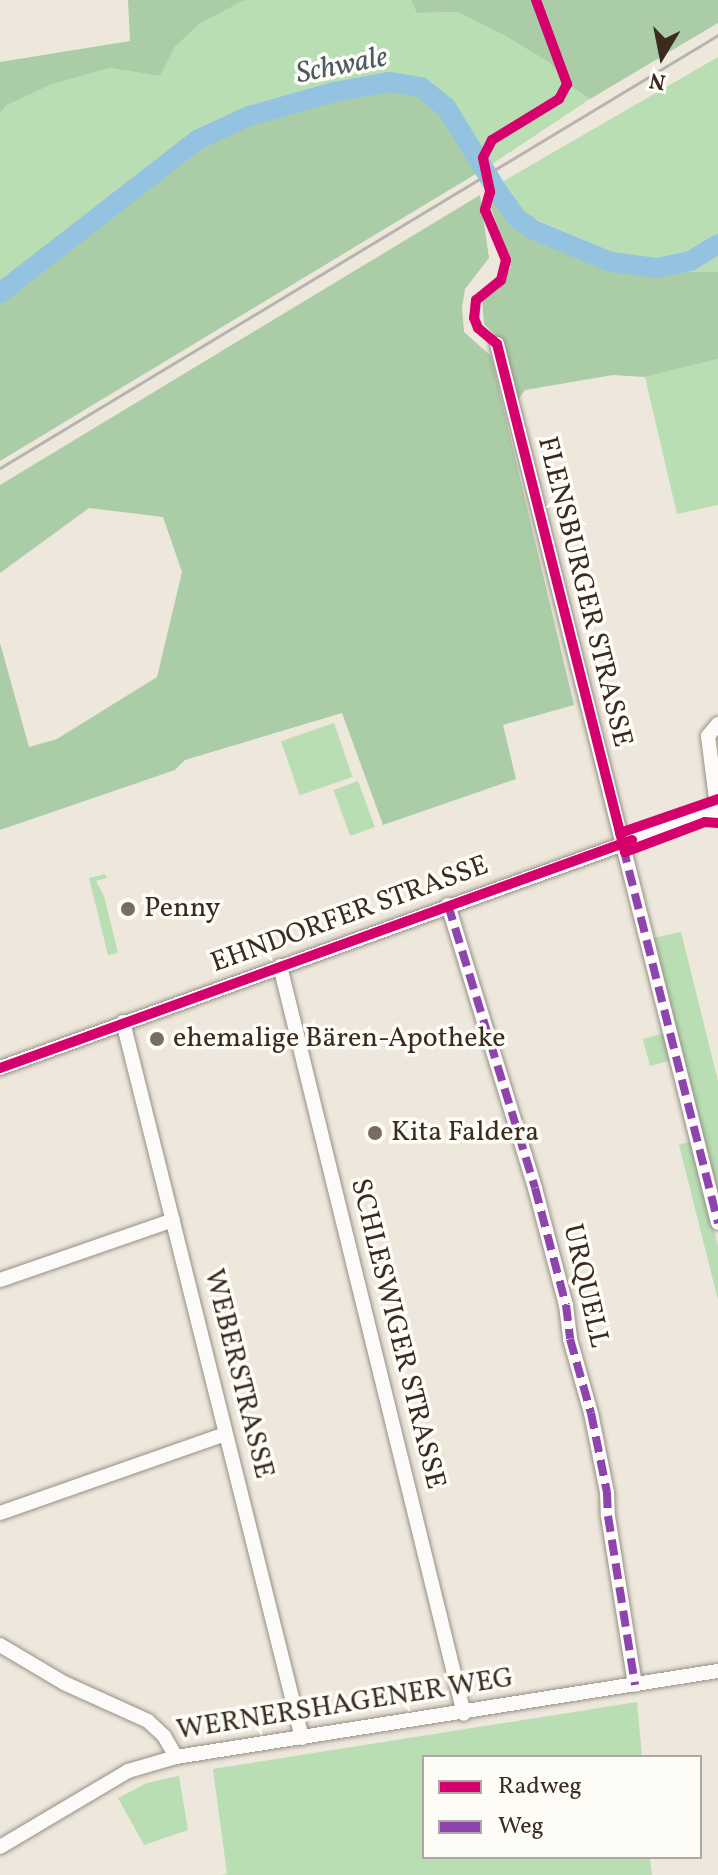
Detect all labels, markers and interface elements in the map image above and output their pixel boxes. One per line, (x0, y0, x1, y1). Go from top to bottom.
north arrow (622, 16, 702, 96)
water label: Schwale (293, 40, 391, 92)
text: N (647, 63, 668, 97)
street label: FLENSBURGER STRASSE (529, 433, 639, 751)
street label: EHNDORFER STRASSE (207, 849, 493, 981)
place label: Penny (144, 892, 220, 926)
marker: Penny (119, 900, 137, 918)
place label: ehemalige Bären-Apotheke (173, 1022, 506, 1056)
marker: ehemalige Bären-Apotheke (148, 1030, 166, 1048)
place label: Kita Faldera (391, 1116, 539, 1150)
marker: Kita Faldera (366, 1124, 384, 1142)
street label: SCHLESWIGER STRASSE (342, 1175, 452, 1493)
street label: URQUELL (555, 1221, 615, 1351)
street label: WEBERSTRASSE (196, 1266, 280, 1482)
street label: WERNERSHAGENER WEG (174, 1662, 516, 1748)
legend (422, 1755, 702, 1859)
text: Radweg (498, 1770, 582, 1804)
text: Weg (498, 1810, 544, 1844)

